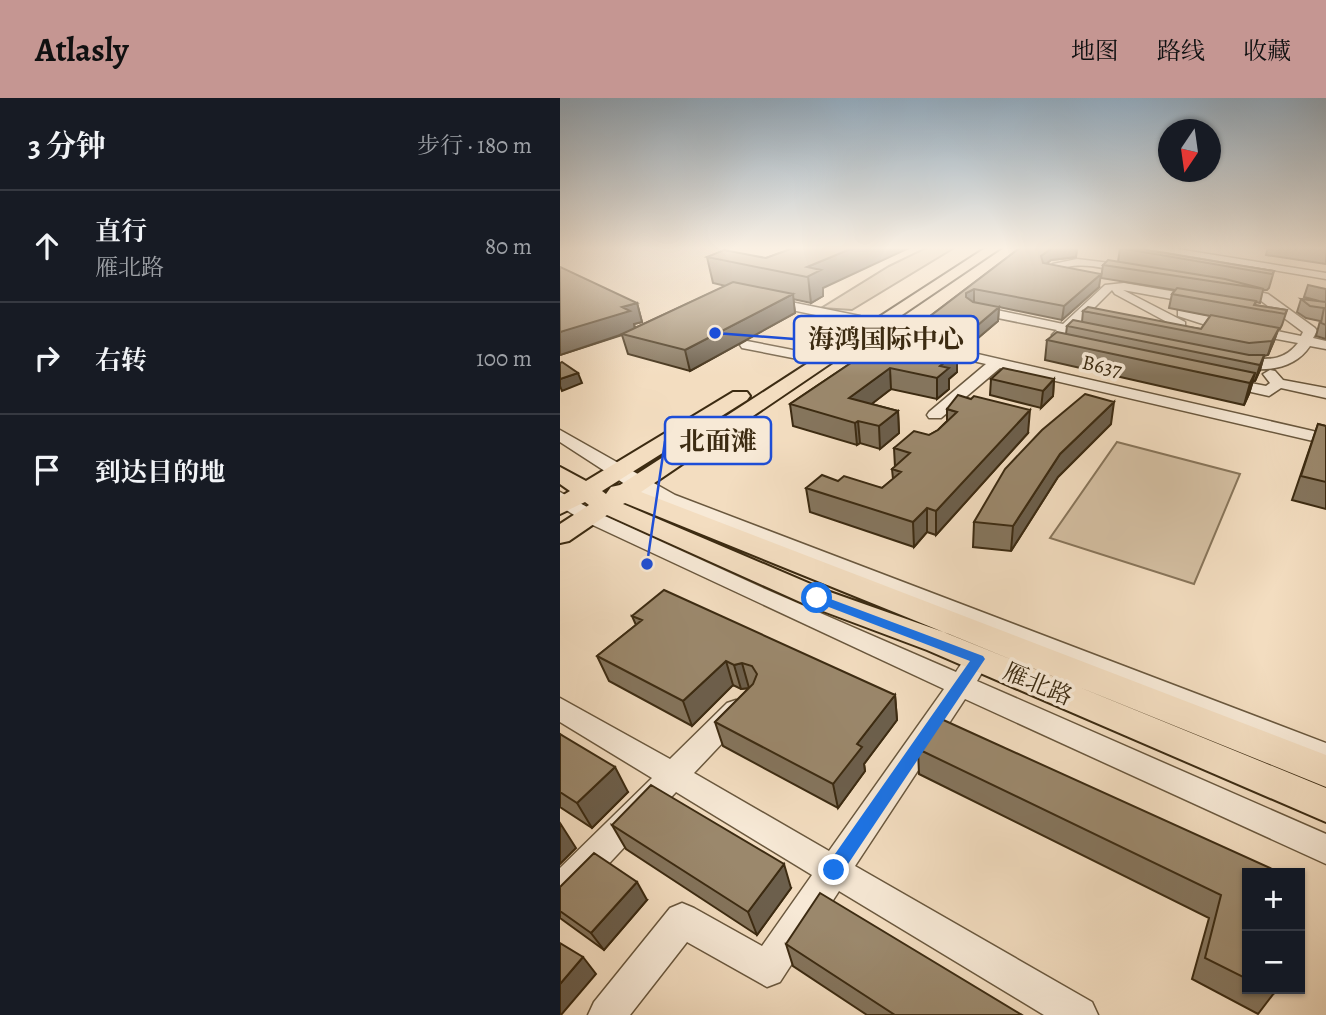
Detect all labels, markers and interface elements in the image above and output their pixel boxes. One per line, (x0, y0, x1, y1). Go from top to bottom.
text: Atlasly (35, 27, 129, 72)
text: 地图 (1071, 35, 1119, 67)
text: 路线 (1157, 35, 1205, 67)
text: 收藏 (1243, 35, 1291, 67)
north arrow (1158, 119, 1221, 182)
text: 3 分钟 (28, 126, 106, 166)
text: 步行 · 180 m (417, 130, 532, 161)
text: 直行 (95, 214, 147, 249)
icon: ahead (28, 227, 66, 265)
text: 80 m (485, 231, 532, 262)
text: 雁北路 (95, 252, 164, 283)
callout: 海鸿国际中心 (794, 316, 978, 363)
text: 海鸿国际中心 (808, 322, 964, 357)
icon: right (28, 339, 66, 377)
text: 右转 (95, 343, 147, 378)
text: 100 m (476, 343, 532, 374)
street label: B637 (1079, 348, 1125, 384)
callout: 北面滩 (665, 417, 771, 464)
text: 北面滩 (679, 424, 757, 459)
icon: arrive (28, 451, 66, 489)
text: 到达目的地 (95, 455, 225, 490)
route start (801, 582, 832, 613)
street label: 雁北路 (999, 655, 1077, 713)
route end (818, 854, 849, 885)
map controls (1242, 868, 1305, 994)
button: + (1242, 868, 1305, 931)
button: − (1242, 931, 1305, 994)

